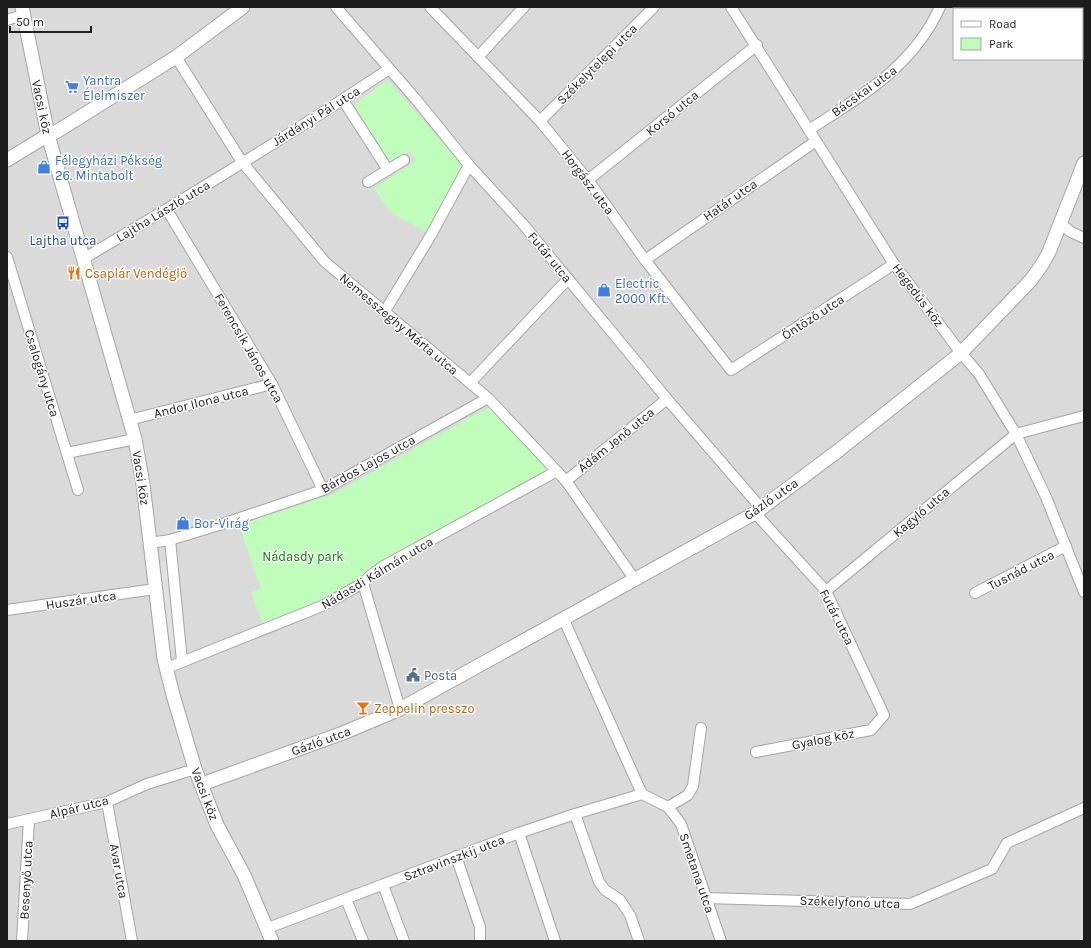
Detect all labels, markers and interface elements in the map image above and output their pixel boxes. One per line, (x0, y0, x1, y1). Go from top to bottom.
scale bar (10, 8, 91, 34)
legend (953, 8, 1083, 60)
text: 50 m (16, 15, 44, 29)
text: Road (989, 17, 1017, 31)
street label: Székelytelepi utca (554, 21, 640, 107)
text: Park (989, 37, 1014, 51)
street label: Bácskai utca (829, 62, 899, 120)
place label: Yantra Élelmiszer (83, 73, 145, 103)
street label: Vacsi köz (29, 78, 55, 136)
supermarket icon: Yantra Élelmiszer (64, 79, 80, 95)
street label: Járdányi Pál utca (269, 83, 363, 149)
street label: Korsó utca (643, 87, 701, 139)
street label: Horgász utca (559, 147, 617, 217)
place label: Félegyházi Pékség 26. Mintabolt (55, 153, 163, 183)
shop icon: Félegyházi Pékség 26. Mintabolt (36, 159, 52, 175)
street label: Határ utca (700, 176, 760, 224)
street label: Lajtha László utca (113, 177, 213, 245)
bus stop icon: Lajtha utca (55, 215, 71, 231)
street label: Futár utca (525, 229, 575, 285)
place label: Lajtha utca (30, 233, 96, 248)
street label: Hegedűs köz (889, 260, 947, 330)
restaurant icon: Csaplár Vendéglő (66, 265, 82, 281)
place label: Csaplár Vendéglő (85, 266, 187, 281)
street label: Nemesszeghy Márta utca (337, 270, 461, 378)
place label: Electric 2000 Kft. (615, 276, 668, 306)
shop icon: Electric 2000 Kft. (596, 282, 612, 298)
street label: Öntöző utca (779, 290, 847, 343)
street label: Ferencsik János utca (211, 291, 287, 405)
street label: Csalogány utca (22, 327, 62, 419)
street label: Andor Ilona utca (152, 383, 250, 421)
street label: Ádám Jenő utca (573, 403, 657, 475)
street label: Bárdos Lajos utca (318, 432, 418, 496)
street label: Vacsi köz (129, 450, 153, 506)
street label: Gázló utca (741, 475, 801, 523)
street label: Kagyló utca (890, 484, 952, 540)
shop icon: Bor-Virág (175, 515, 191, 531)
place label: Bor-Virág (194, 516, 249, 531)
street label: Nádasdi Kálmán utca (318, 534, 436, 612)
street label: Tusnád utca (985, 547, 1057, 593)
park label: Nádasdy park (262, 549, 344, 564)
street label: Futár utca (817, 586, 857, 648)
street label: Huszár utca (45, 588, 117, 612)
public building icon: Posta (405, 667, 421, 683)
place label: Posta (424, 668, 457, 683)
bar icon: Zeppelin presszo (355, 700, 371, 716)
place label: Zeppelin presszo (374, 701, 475, 716)
street label: Gázló utca (289, 723, 353, 759)
street label: Gyalog köz (790, 726, 856, 752)
street label: Vacsi köz (188, 766, 222, 822)
street label: Alpár utca (48, 792, 110, 822)
street label: Smetana utca (676, 831, 718, 915)
street label: Sztravinszkij utca (401, 832, 507, 884)
street label: Besenyő utca (16, 840, 36, 920)
street label: Avar utca (107, 842, 131, 900)
street label: Székelyfonó utca (799, 893, 901, 911)

